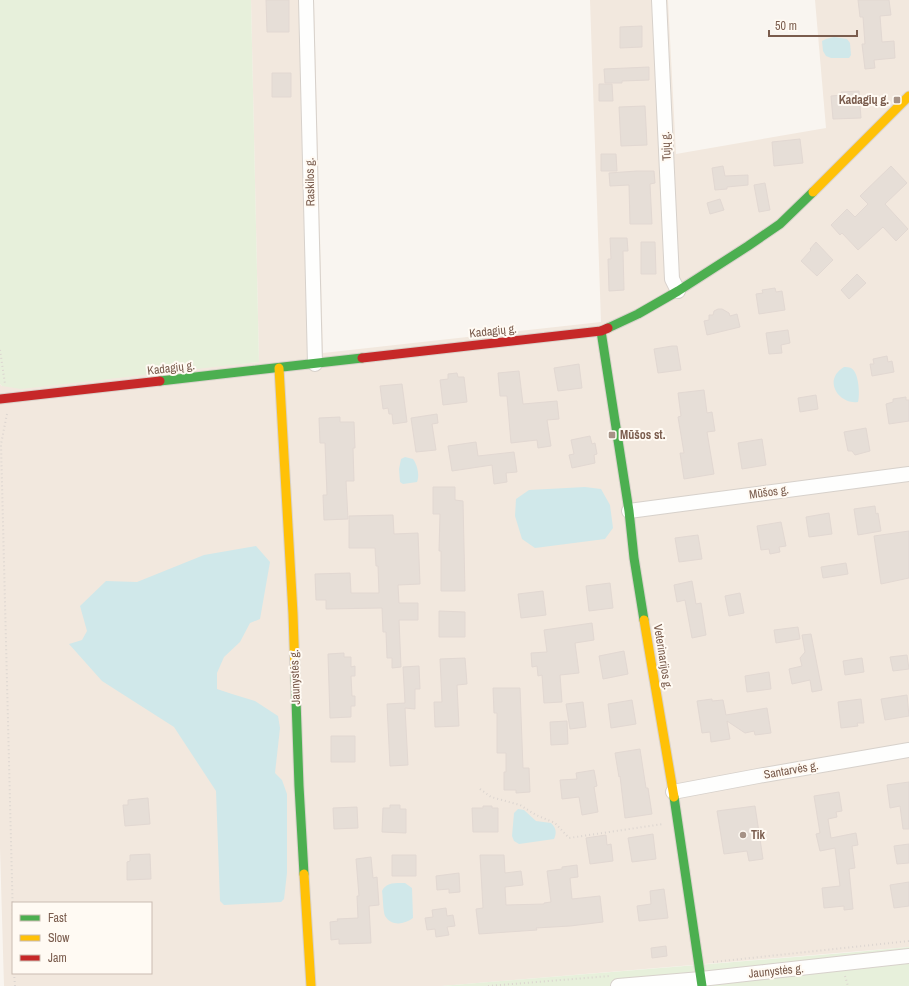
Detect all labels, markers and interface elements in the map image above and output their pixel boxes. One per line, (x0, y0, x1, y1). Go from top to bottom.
scale bar (769, 12, 857, 38)
text: 50 m (775, 18, 797, 34)
place label: Kadagių g. (839, 92, 889, 108)
marker: Kadagių g. (892, 95, 902, 105)
street label: Tujų g. (657, 131, 675, 161)
street label: Raskilos g. (302, 158, 318, 206)
street label: Kadagių g. (468, 321, 518, 341)
street label: Kadagių g. (146, 357, 196, 379)
place label: Mūšos st. (620, 427, 666, 443)
marker: Mūšos st. (607, 430, 617, 440)
street label: Mūšos g. (748, 481, 790, 503)
street label: Veterinarijos g. (650, 623, 676, 691)
street label: Jaunystės g. (286, 649, 304, 705)
street label: Santarvės g. (762, 757, 820, 783)
place label: Tik (751, 827, 766, 843)
marker: Tik (738, 830, 748, 840)
legend (12, 902, 152, 974)
text: Fast (48, 910, 67, 926)
text: Slow (48, 930, 70, 946)
text: Jam (48, 950, 67, 966)
street label: Jaunystės g. (748, 960, 804, 982)

